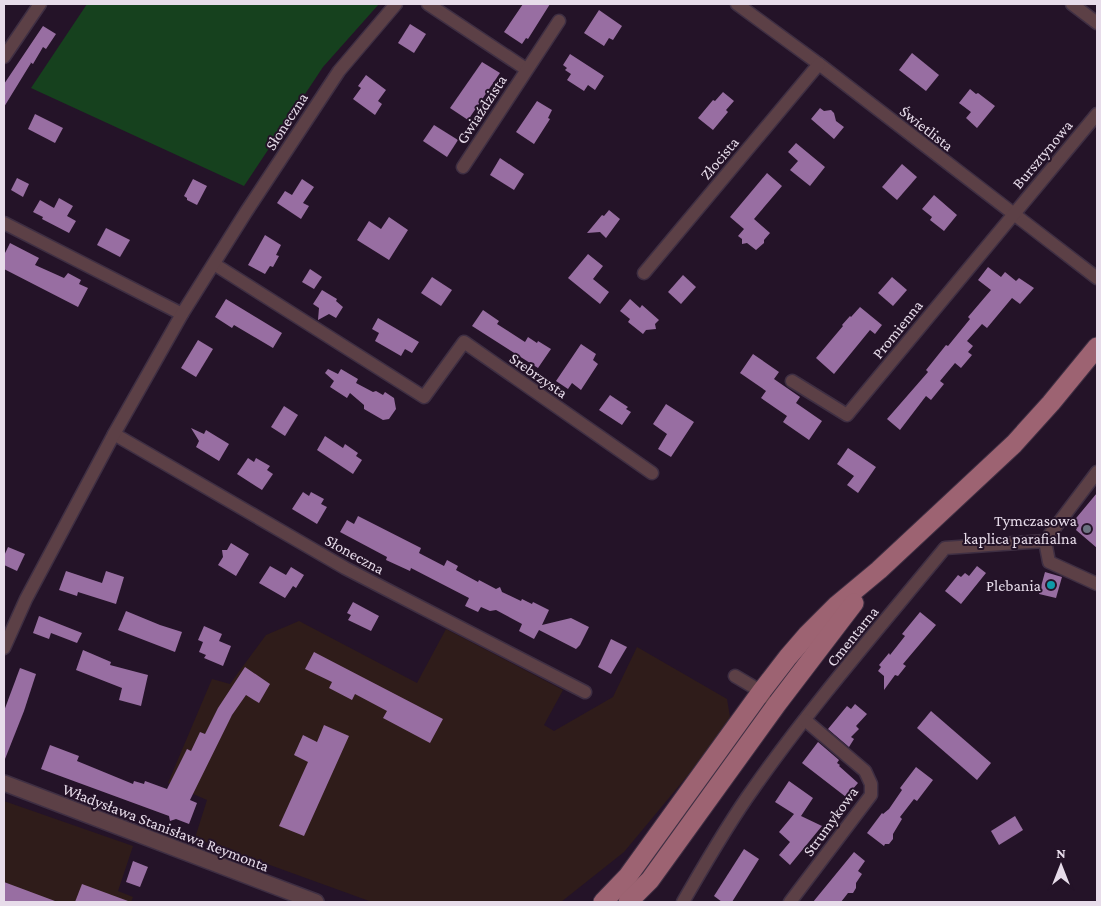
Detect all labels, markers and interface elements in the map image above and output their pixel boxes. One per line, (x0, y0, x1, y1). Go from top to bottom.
street label: Gwiaździsta (453, 71, 510, 147)
street label: Słoneczna (262, 89, 311, 153)
street label: Świetlista (897, 102, 957, 155)
street label: Bursztynowa (1009, 116, 1077, 193)
street label: Złocista (697, 133, 742, 183)
street label: Promienna (869, 296, 926, 362)
street label: Srebrzysta (506, 349, 571, 403)
place label: Tymczasowa kaplica parafialna (963, 512, 1078, 548)
marker: Tymczasowa kaplica parafialna (1081, 523, 1093, 535)
street label: Słoneczna (322, 531, 388, 578)
place label: Plebania (986, 577, 1042, 594)
marker: Plebania (1045, 579, 1057, 591)
street label: Cmentarna (823, 602, 882, 670)
street label: Władysława Stanisława Reymonta (60, 780, 272, 876)
street label: Strumykowa (800, 783, 862, 860)
north arrow (1036, 841, 1086, 891)
text: N (1056, 845, 1066, 861)

